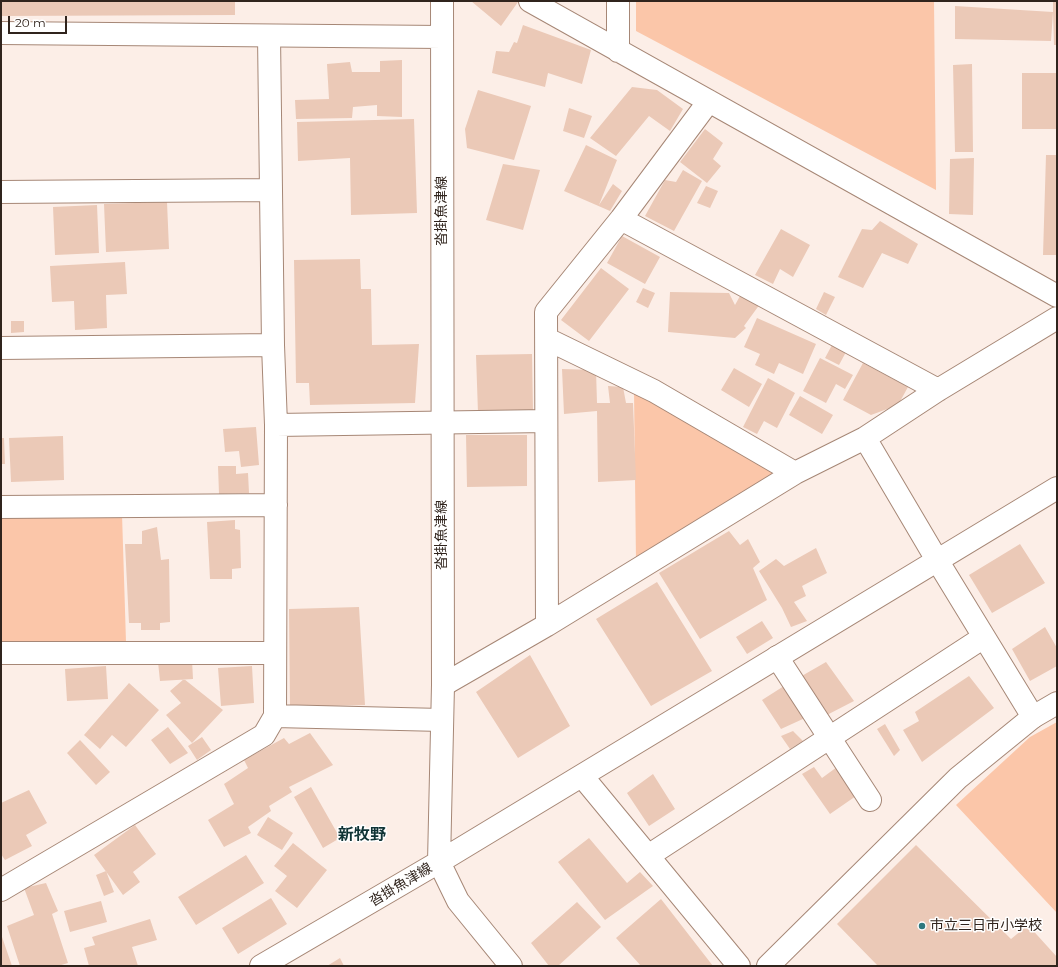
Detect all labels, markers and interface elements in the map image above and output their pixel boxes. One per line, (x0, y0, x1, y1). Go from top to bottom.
scale bar (10, 8, 69, 34)
text: 20 m (15, 15, 46, 30)
street label: 沓掛魚津線 (434, 176, 450, 246)
street label: 沓掛魚津線 (434, 500, 450, 570)
district label: 新牧野 (338, 825, 386, 845)
street label: 沓掛魚津線 (367, 860, 435, 910)
place label: 市立三日市小学校 (930, 918, 1042, 934)
marker: 市立三日市小学校 (917, 921, 927, 931)

